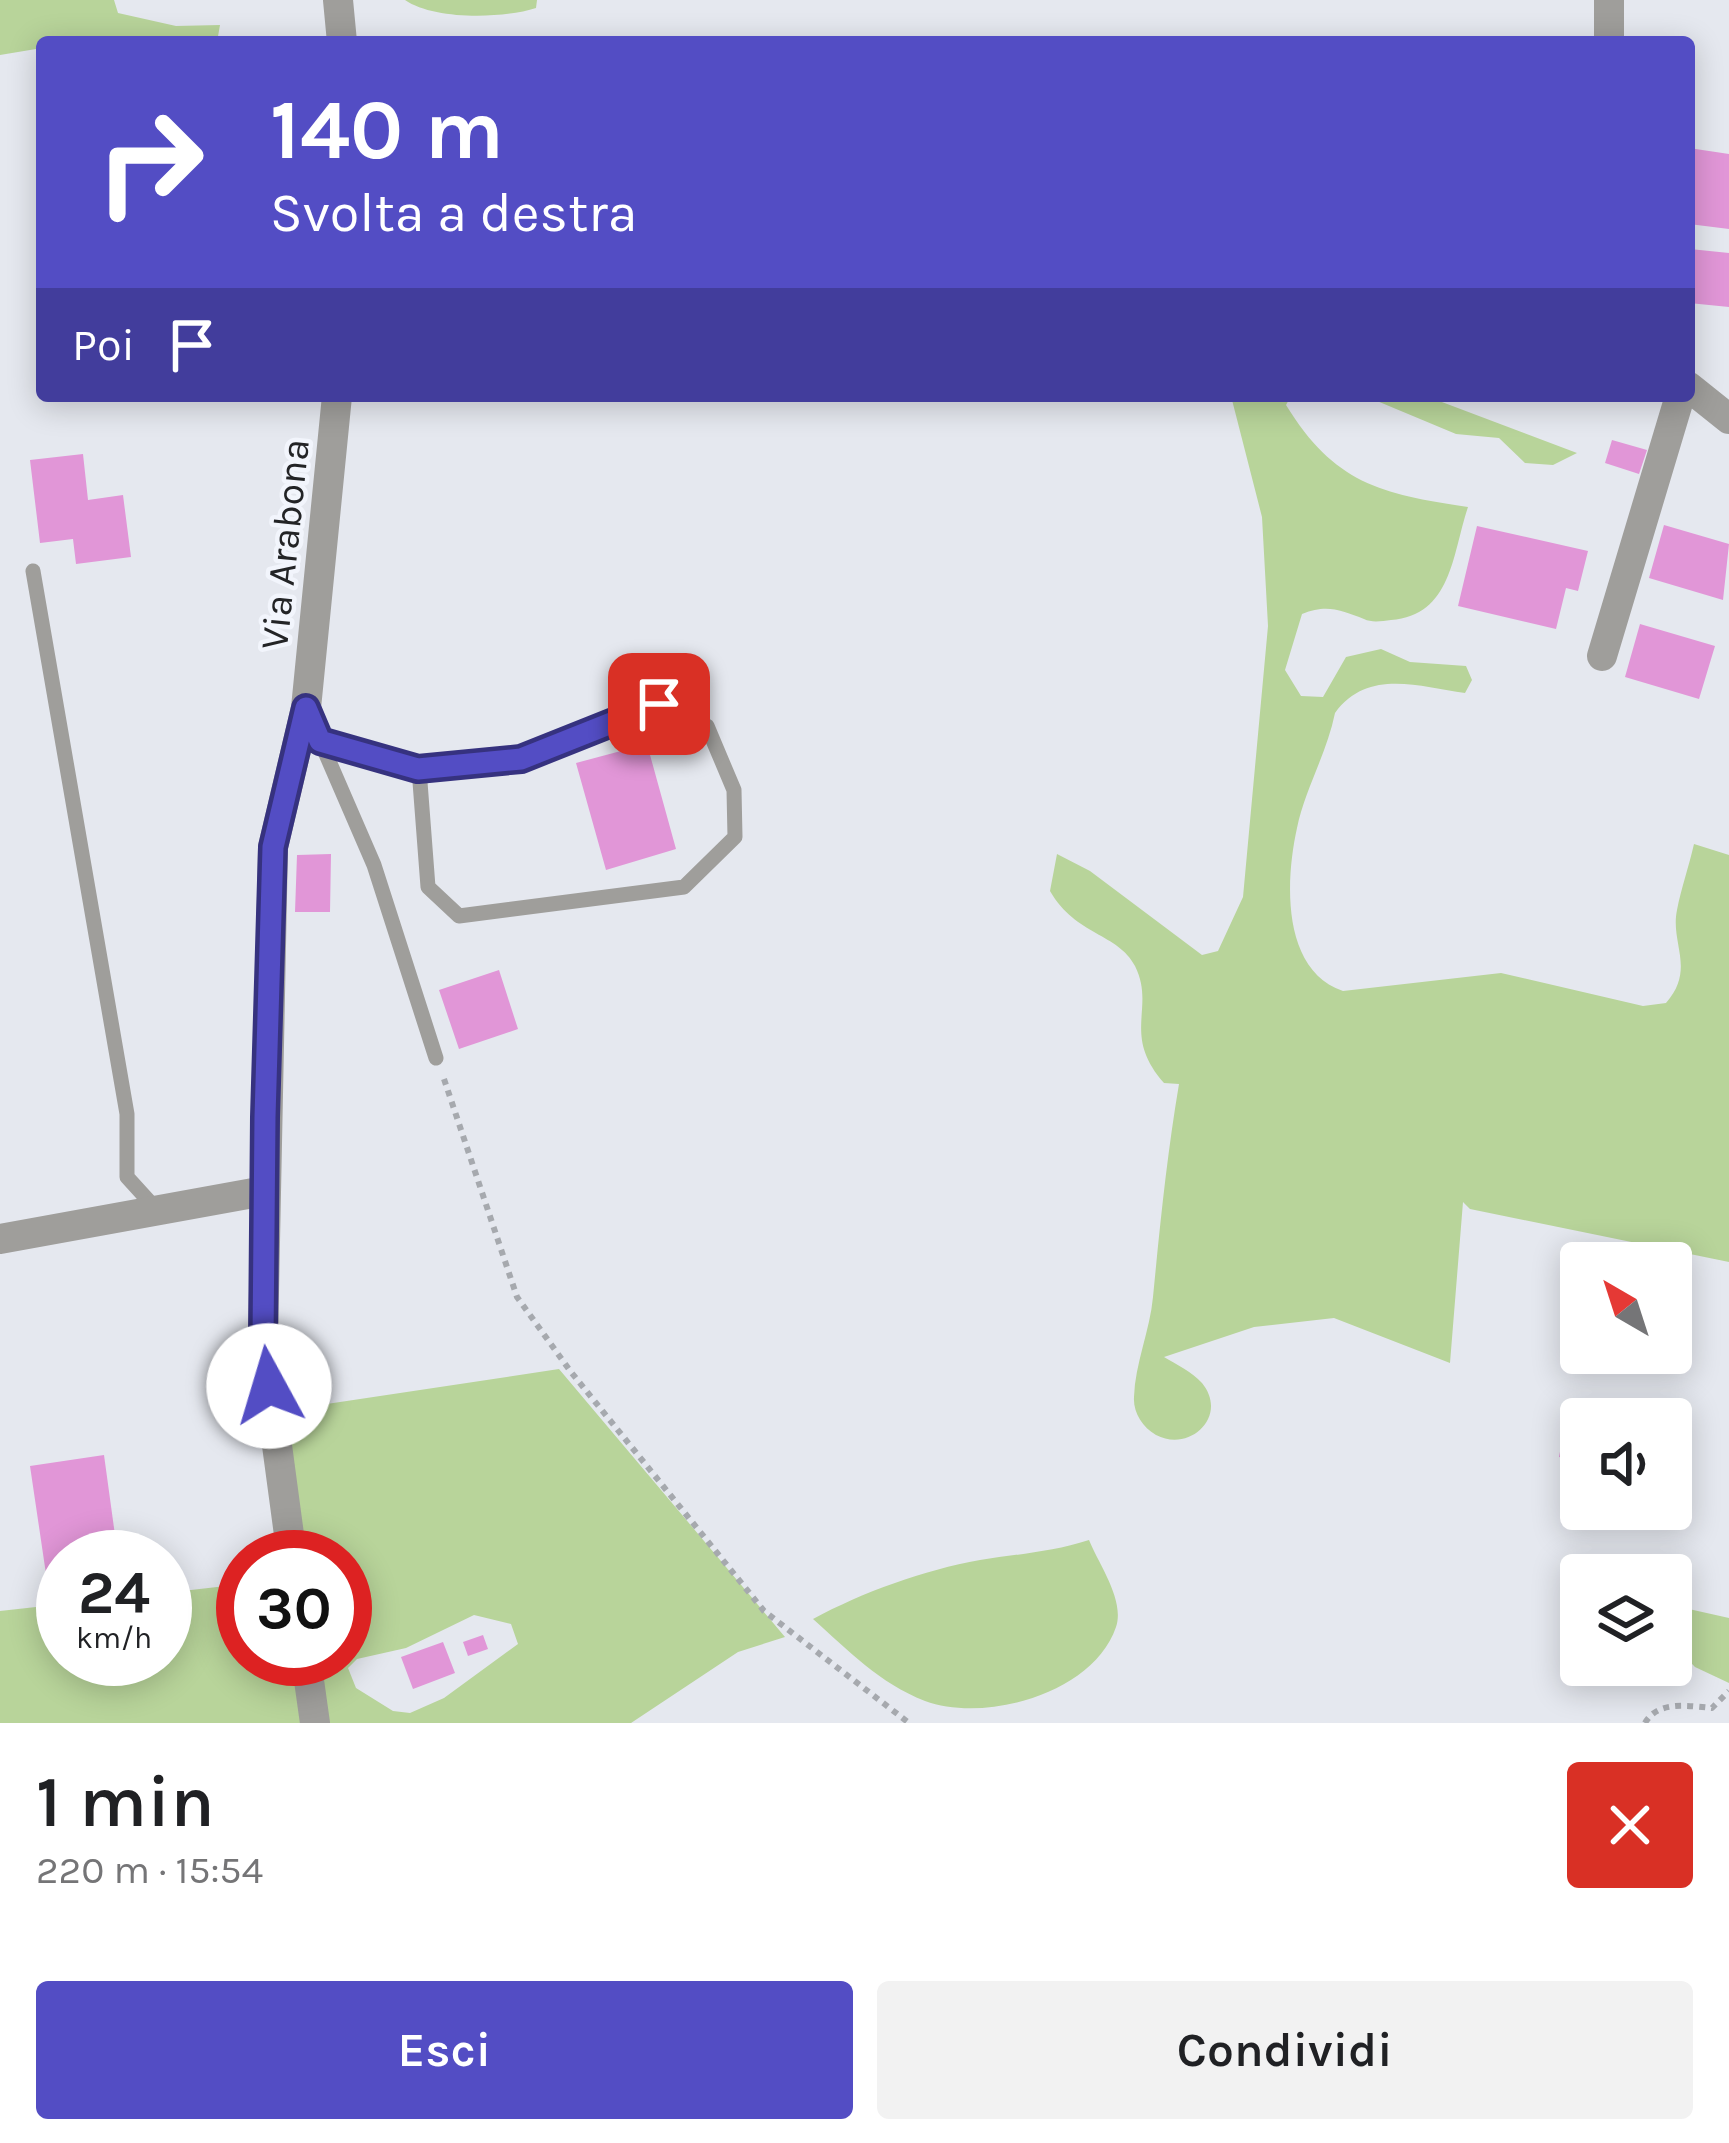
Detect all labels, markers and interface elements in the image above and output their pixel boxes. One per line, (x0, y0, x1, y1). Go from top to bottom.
text: 140 m (270, 81, 504, 179)
icon: right (72, 84, 228, 240)
text: Svolta a destra (270, 181, 637, 245)
icon: arrive (159, 312, 225, 378)
text: Poi (72, 319, 135, 371)
street label: Via Arabona (251, 436, 319, 652)
pin (608, 653, 710, 755)
icon: arrive (626, 671, 692, 737)
north arrow (1560, 1242, 1692, 1374)
map controls (1560, 1242, 1692, 1686)
position arrow (206, 1323, 332, 1449)
button: sound (1560, 1398, 1692, 1530)
speed limit sign: 30 (216, 1530, 372, 1686)
button: layers (1560, 1554, 1692, 1686)
text: 24 (78, 1558, 150, 1628)
text: km/h (76, 1620, 152, 1656)
text: 1 min (36, 1760, 215, 1844)
button: close (1567, 1762, 1693, 1888)
text: 220 m · 15:54 (36, 1847, 263, 1893)
button: Esci (36, 1981, 853, 2119)
button: Condividi (877, 1981, 1693, 2119)

